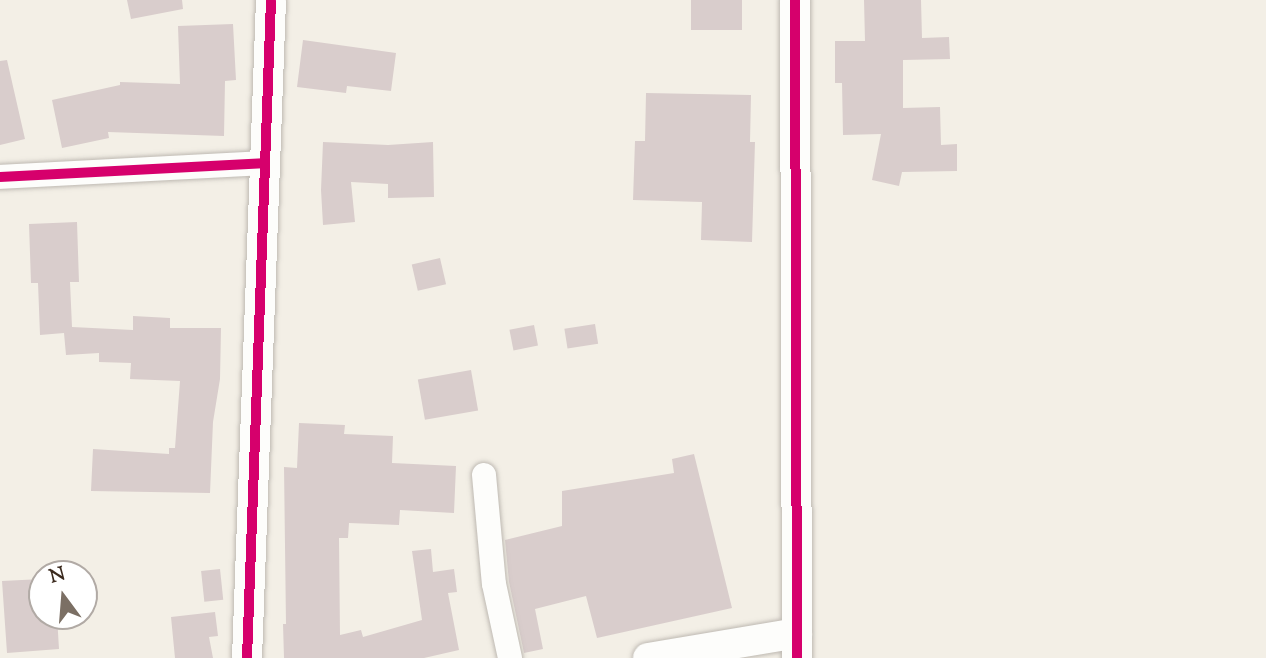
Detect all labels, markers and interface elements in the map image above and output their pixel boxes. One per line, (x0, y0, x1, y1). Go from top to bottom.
north arrow (28, 560, 98, 630)
text: N (47, 561, 69, 591)

